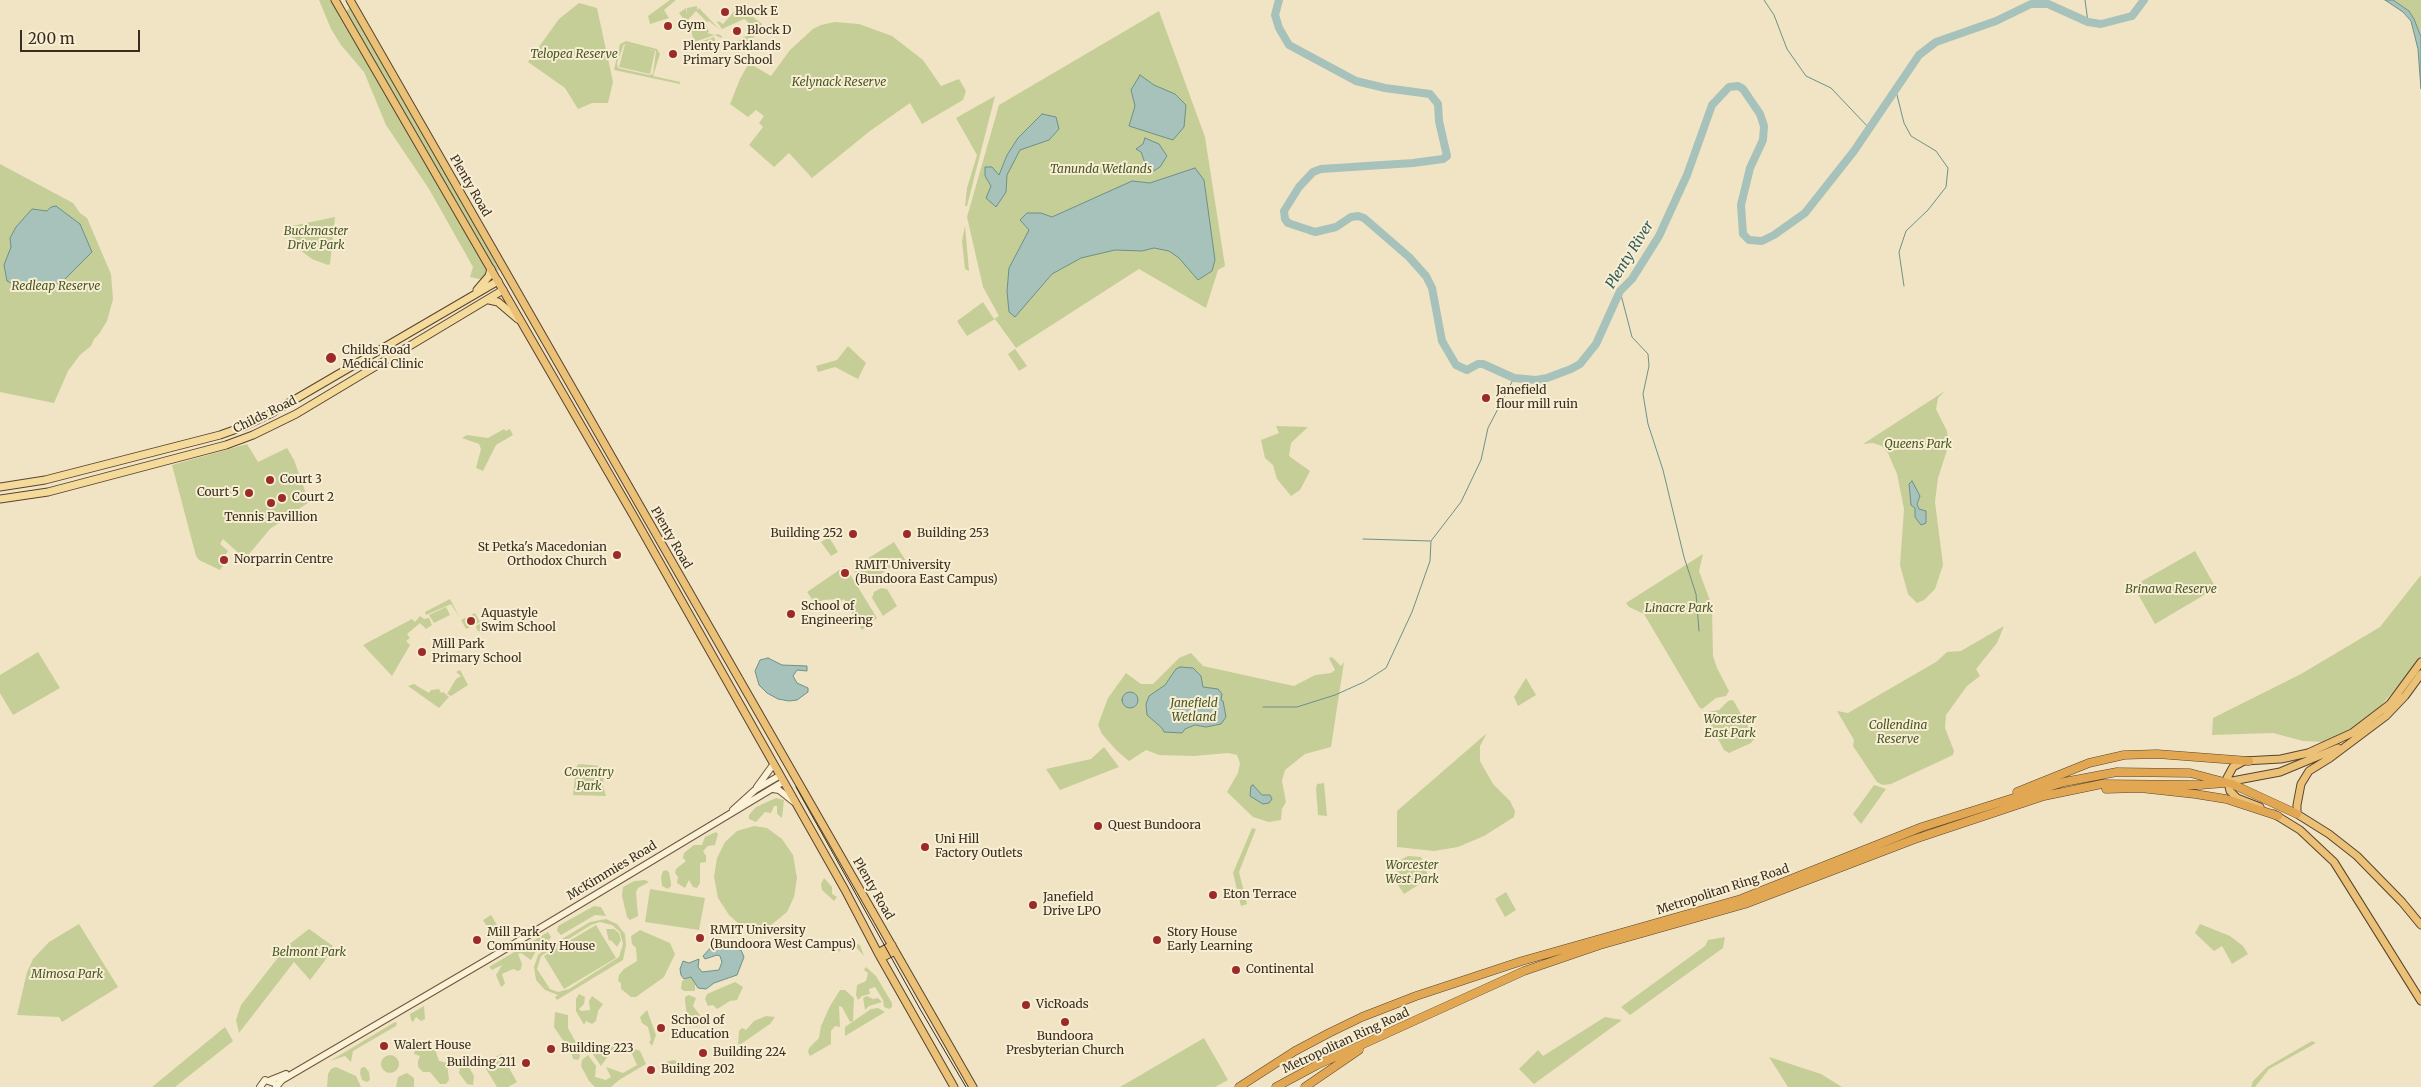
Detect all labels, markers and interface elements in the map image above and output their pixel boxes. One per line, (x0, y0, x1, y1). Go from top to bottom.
place label: Block E (735, 5, 778, 19)
marker: Block E (719, 6, 731, 18)
place label: Gym (678, 19, 705, 33)
scale bar (22, 20, 142, 52)
marker: Gym (662, 20, 674, 32)
place label: Block D (747, 24, 791, 38)
marker: Block D (731, 25, 743, 37)
text: 200 m (28, 29, 75, 48)
place label: Plenty Parklands Primary School (683, 40, 781, 68)
park label: Telopea Reserve (530, 48, 618, 62)
marker: Plenty Parklands Primary School (667, 48, 679, 60)
park label: Kelynack Reserve (792, 76, 886, 90)
street label: Plenty Road (447, 153, 493, 219)
park label: Tanunda Wetlands (1050, 163, 1152, 177)
water label: Plenty River (1603, 218, 1657, 292)
park label: Buckmaster Drive Park (284, 225, 348, 253)
park label: Redleap Reserve (12, 280, 100, 294)
place label: Childs Road Medical Clinic (342, 344, 424, 372)
marker: Childs Road Medical Clinic (324, 351, 338, 365)
place label: Janefield flour mill ruin (1496, 384, 1578, 412)
marker: Janefield flour mill ruin (1480, 392, 1492, 404)
street label: Childs Road (231, 394, 299, 436)
park label: Queens Park (1884, 438, 1952, 452)
place label: Court 3 (280, 473, 322, 487)
marker: Court 3 (264, 474, 276, 486)
place label: Court 5 (197, 486, 239, 500)
marker: Court 5 (243, 487, 255, 499)
place label: Court 2 (292, 491, 334, 505)
marker: Court 2 (276, 492, 288, 504)
marker: Tennis Pavillion (265, 497, 277, 509)
street label: Plenty Road (648, 505, 694, 571)
place label: Tennis Pavillion (224, 511, 318, 525)
place label: Building 252 (771, 527, 843, 541)
place label: Building 253 (917, 527, 989, 541)
marker: Building 252 (847, 528, 859, 540)
marker: Building 253 (901, 528, 913, 540)
place label: St Petka's Macedonian Orthodox Church (478, 541, 607, 569)
marker: St Petka's Macedonian Orthodox Church (611, 549, 623, 561)
place label: Norparrin Centre (234, 553, 333, 567)
marker: Norparrin Centre (218, 554, 230, 566)
place label: RMIT University (Bundoora East Campus) (855, 559, 998, 587)
marker: RMIT University (Bundoora East Campus) (839, 567, 851, 579)
park label: Brinawa Reserve (2125, 583, 2217, 597)
place label: School of Engineering (801, 600, 873, 628)
park label: Linacre Park (1645, 602, 1713, 616)
place label: Aquastyle Swim School (481, 607, 556, 635)
marker: School of Engineering (785, 608, 797, 620)
marker: Aquastyle Swim School (465, 615, 477, 627)
place label: Mill Park Primary School (432, 638, 522, 666)
marker: Mill Park Primary School (416, 646, 428, 658)
park label: Janefield Wetland (1170, 697, 1218, 725)
park label: Worcester East Park (1704, 713, 1756, 741)
park label: Collendina Reserve (1869, 719, 1927, 747)
park label: Coventry Park (564, 766, 614, 794)
place label: Quest Bundoora (1108, 819, 1201, 833)
marker: Quest Bundoora (1092, 820, 1104, 832)
place label: Uni Hill Factory Outlets (935, 833, 1023, 861)
street label: McKimmies Road (565, 839, 659, 903)
marker: Uni Hill Factory Outlets (919, 841, 931, 853)
street label: Plenty Road (850, 856, 896, 922)
park label: Worcester West Park (1385, 859, 1439, 887)
street label: Metropolitan Ring Road (1655, 862, 1791, 918)
place label: Eton Terrace (1223, 888, 1296, 902)
marker: Eton Terrace (1207, 889, 1219, 901)
place label: Janefield Drive LPO (1043, 891, 1101, 919)
marker: Janefield Drive LPO (1027, 899, 1039, 911)
place label: RMIT University (Bundoora West Campus) (710, 924, 856, 952)
place label: Mill Park Community House (487, 926, 595, 954)
place label: Story House Early Learning (1167, 926, 1252, 954)
marker: RMIT University (Bundoora West Campus) (694, 932, 706, 944)
marker: Mill Park Community House (471, 934, 483, 946)
marker: Story House Early Learning (1151, 934, 1163, 946)
park label: Belmont Park (272, 946, 346, 960)
place label: Continental (1246, 963, 1314, 977)
marker: Continental (1230, 964, 1242, 976)
park label: Mimosa Park (31, 968, 103, 982)
place label: VicRoads (1036, 998, 1089, 1012)
marker: VicRoads (1020, 999, 1032, 1011)
street label: Metropolitan Ring Road (1280, 1005, 1412, 1077)
place label: School of Education (671, 1014, 729, 1042)
marker: Bundoora Presbyterian Church (1059, 1016, 1071, 1028)
marker: School of Education (655, 1022, 667, 1034)
place label: Bundoora Presbyterian Church (1006, 1030, 1124, 1058)
place label: Walert House (394, 1039, 471, 1053)
marker: Walert House (378, 1040, 390, 1052)
place label: Building 223 (561, 1042, 634, 1056)
marker: Building 223 (545, 1043, 557, 1055)
place label: Building 224 (713, 1046, 786, 1060)
marker: Building 224 (697, 1047, 709, 1059)
place label: Building 211 (447, 1056, 516, 1070)
marker: Building 211 (520, 1057, 532, 1069)
place label: Building 202 (661, 1063, 735, 1077)
marker: Building 202 (645, 1064, 657, 1076)

